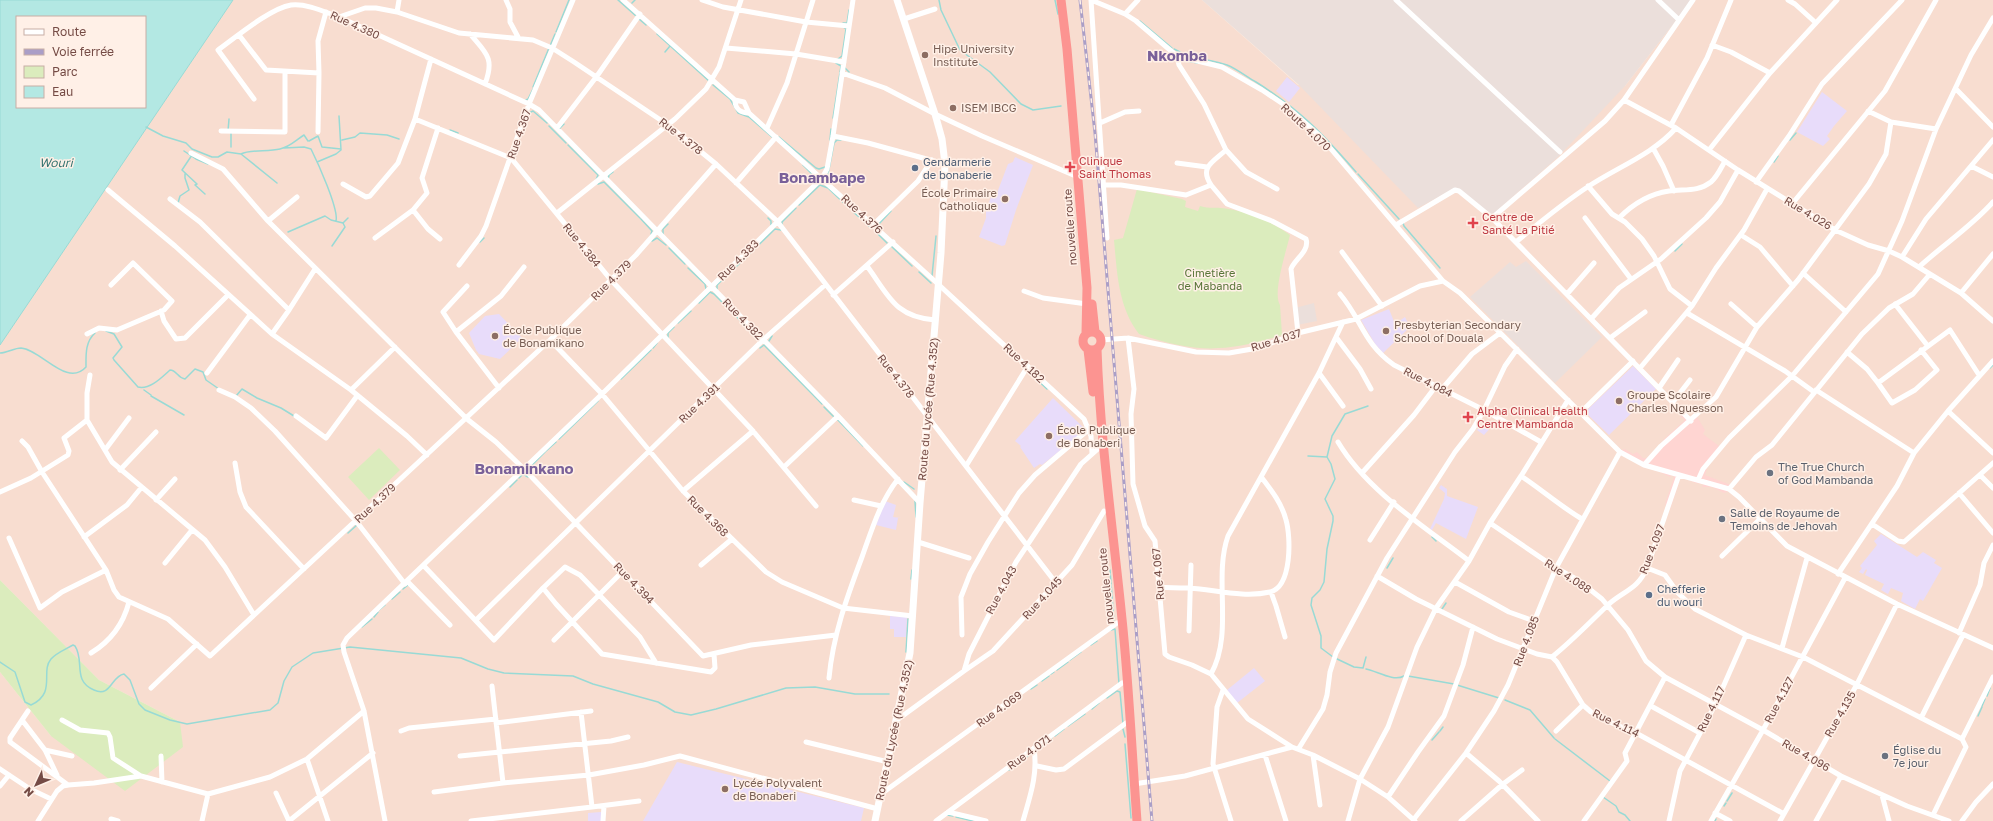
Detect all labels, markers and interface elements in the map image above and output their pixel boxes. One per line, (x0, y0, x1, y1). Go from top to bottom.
street label: Rue 4.380 (328, 8, 382, 41)
legend (16, 16, 146, 108)
text: Route (52, 24, 86, 39)
place label: Hipe University Institute (933, 42, 1014, 68)
text: Voie ferrée (52, 44, 114, 59)
district label: Nkomba (1147, 46, 1207, 64)
marker: Hipe University Institute (920, 50, 930, 60)
text: Parc (52, 64, 78, 79)
text: Eau (52, 84, 73, 99)
street label: Route 4.070 (1279, 100, 1334, 153)
place label: ISEM IBCG (961, 101, 1017, 114)
marker: ISEM IBCG (948, 103, 958, 113)
street label: Rue 4.367 (504, 107, 533, 161)
street label: Rue 4.378 (657, 114, 706, 157)
place label: Clinique Saint Thomas (1079, 154, 1151, 180)
water label: Wouri (39, 155, 74, 170)
place label: Gendarmerie de bonaberie (923, 155, 992, 181)
marker: Clinique Saint Thomas (1064, 161, 1076, 173)
marker: Gendarmerie de bonaberie (910, 163, 920, 173)
district label: Bonambape (779, 168, 865, 186)
place label: École Primaire Catholique (921, 186, 997, 212)
street label: nouvelle route (1060, 188, 1079, 266)
street label: Rue 4.376 (839, 191, 886, 236)
street label: Rue 4.026 (1782, 193, 1835, 232)
marker: École Primaire Catholique (1000, 194, 1010, 204)
place label: Centre de Santé La Pitié (1482, 210, 1555, 236)
marker: Centre de Santé La Pitié (1467, 217, 1479, 229)
street label: Rue 4.384 (561, 220, 604, 270)
street label: Rue 4.383 (714, 236, 761, 283)
street label: Rue 4.379 (588, 257, 634, 303)
park label: Cimetière de Mabanda (1178, 266, 1242, 292)
street label: Rue 4.382 (720, 295, 766, 342)
place label: Presbyterian Secondary School of Douala (1394, 318, 1521, 344)
place label: École Publique de Bonamikano (503, 323, 585, 349)
street label: Rue 4.037 (1249, 326, 1303, 353)
marker: Presbyterian Secondary School of Douala (1381, 326, 1391, 336)
marker: École Publique de Bonamikano (490, 331, 500, 341)
street label: Route du Lycée (Rue 4.352) (915, 337, 940, 481)
street label: Rue 4.182 (1001, 340, 1048, 385)
street label: Rue 4.378 (875, 351, 918, 400)
street label: Rue 4.084 (1402, 364, 1455, 400)
street label: Rue 4.391 (676, 380, 722, 425)
place label: Groupe Scolaire Charles Nguesson (1627, 388, 1723, 414)
marker: Groupe Scolaire Charles Nguesson (1614, 396, 1624, 406)
place label: Alpha Clinical Health Centre Mambanda (1477, 404, 1588, 430)
marker: Alpha Clinical Health Centre Mambanda (1462, 411, 1474, 423)
place label: École Publique de Bonaberi (1057, 423, 1136, 449)
marker: École Publique de Bonaberi (1044, 431, 1054, 441)
district label: Bonaminkano (475, 459, 574, 477)
place label: The True Church of God Mambanda (1778, 460, 1873, 486)
marker: The True Church of God Mambanda (1765, 468, 1775, 478)
street label: Rue 4.379 (351, 480, 398, 525)
street label: Rue 4.368 (685, 492, 732, 539)
place label: Salle de Royaume de Temoins de Jehovah (1730, 506, 1840, 532)
marker: Salle de Royaume de Temoins de Jehovah (1717, 514, 1727, 524)
street label: Rue 4.097 (1636, 522, 1667, 576)
street label: nouvelle route (1095, 547, 1116, 625)
street label: Rue 4.067 (1149, 547, 1166, 601)
street label: Rue 4.088 (1542, 556, 1594, 596)
street label: Rue 4.394 (611, 559, 658, 606)
street label: Rue 4.043 (982, 563, 1019, 616)
street label: Rue 4.045 (1019, 574, 1064, 622)
place label: Chefferie du wouri (1657, 582, 1706, 608)
marker: Chefferie du wouri (1644, 590, 1654, 600)
street label: Rue 4.085 (1510, 614, 1541, 668)
street label: Route du Lycée (Rue 4.352) (872, 658, 915, 802)
street label: Rue 4.127 (1761, 674, 1796, 725)
street label: Rue 4.117 (1694, 684, 1727, 734)
street label: Rue 4.069 (973, 688, 1024, 729)
street label: Rue 4.135 (1821, 688, 1858, 739)
street label: Rue 4.114 (1591, 706, 1642, 740)
street label: Rue 4.071 (1004, 731, 1053, 772)
street label: Rue 4.096 (1780, 736, 1833, 774)
place label: Église du 7e jour (1893, 743, 1941, 769)
marker: Église du 7e jour (1880, 751, 1890, 761)
north arrow (16, 765, 56, 805)
place label: Lycée Polyvalent de Bonaberi (733, 776, 822, 802)
marker: Lycée Polyvalent de Bonaberi (720, 784, 730, 794)
text: N (21, 785, 36, 800)

